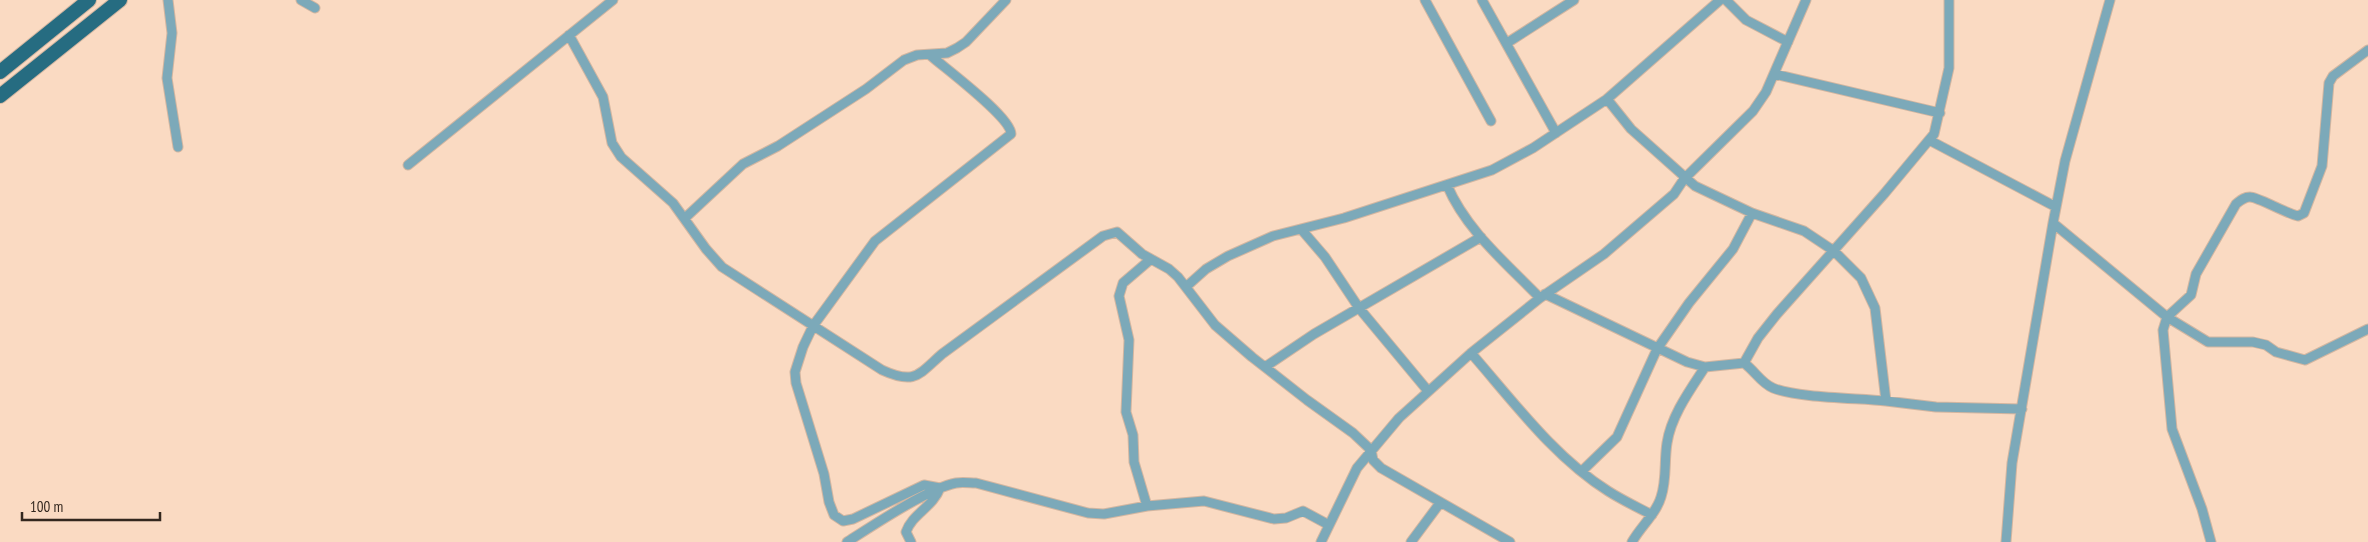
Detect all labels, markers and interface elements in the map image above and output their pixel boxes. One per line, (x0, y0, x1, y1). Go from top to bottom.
scale bar (22, 490, 160, 522)
text: 100 m (30, 497, 63, 516)

